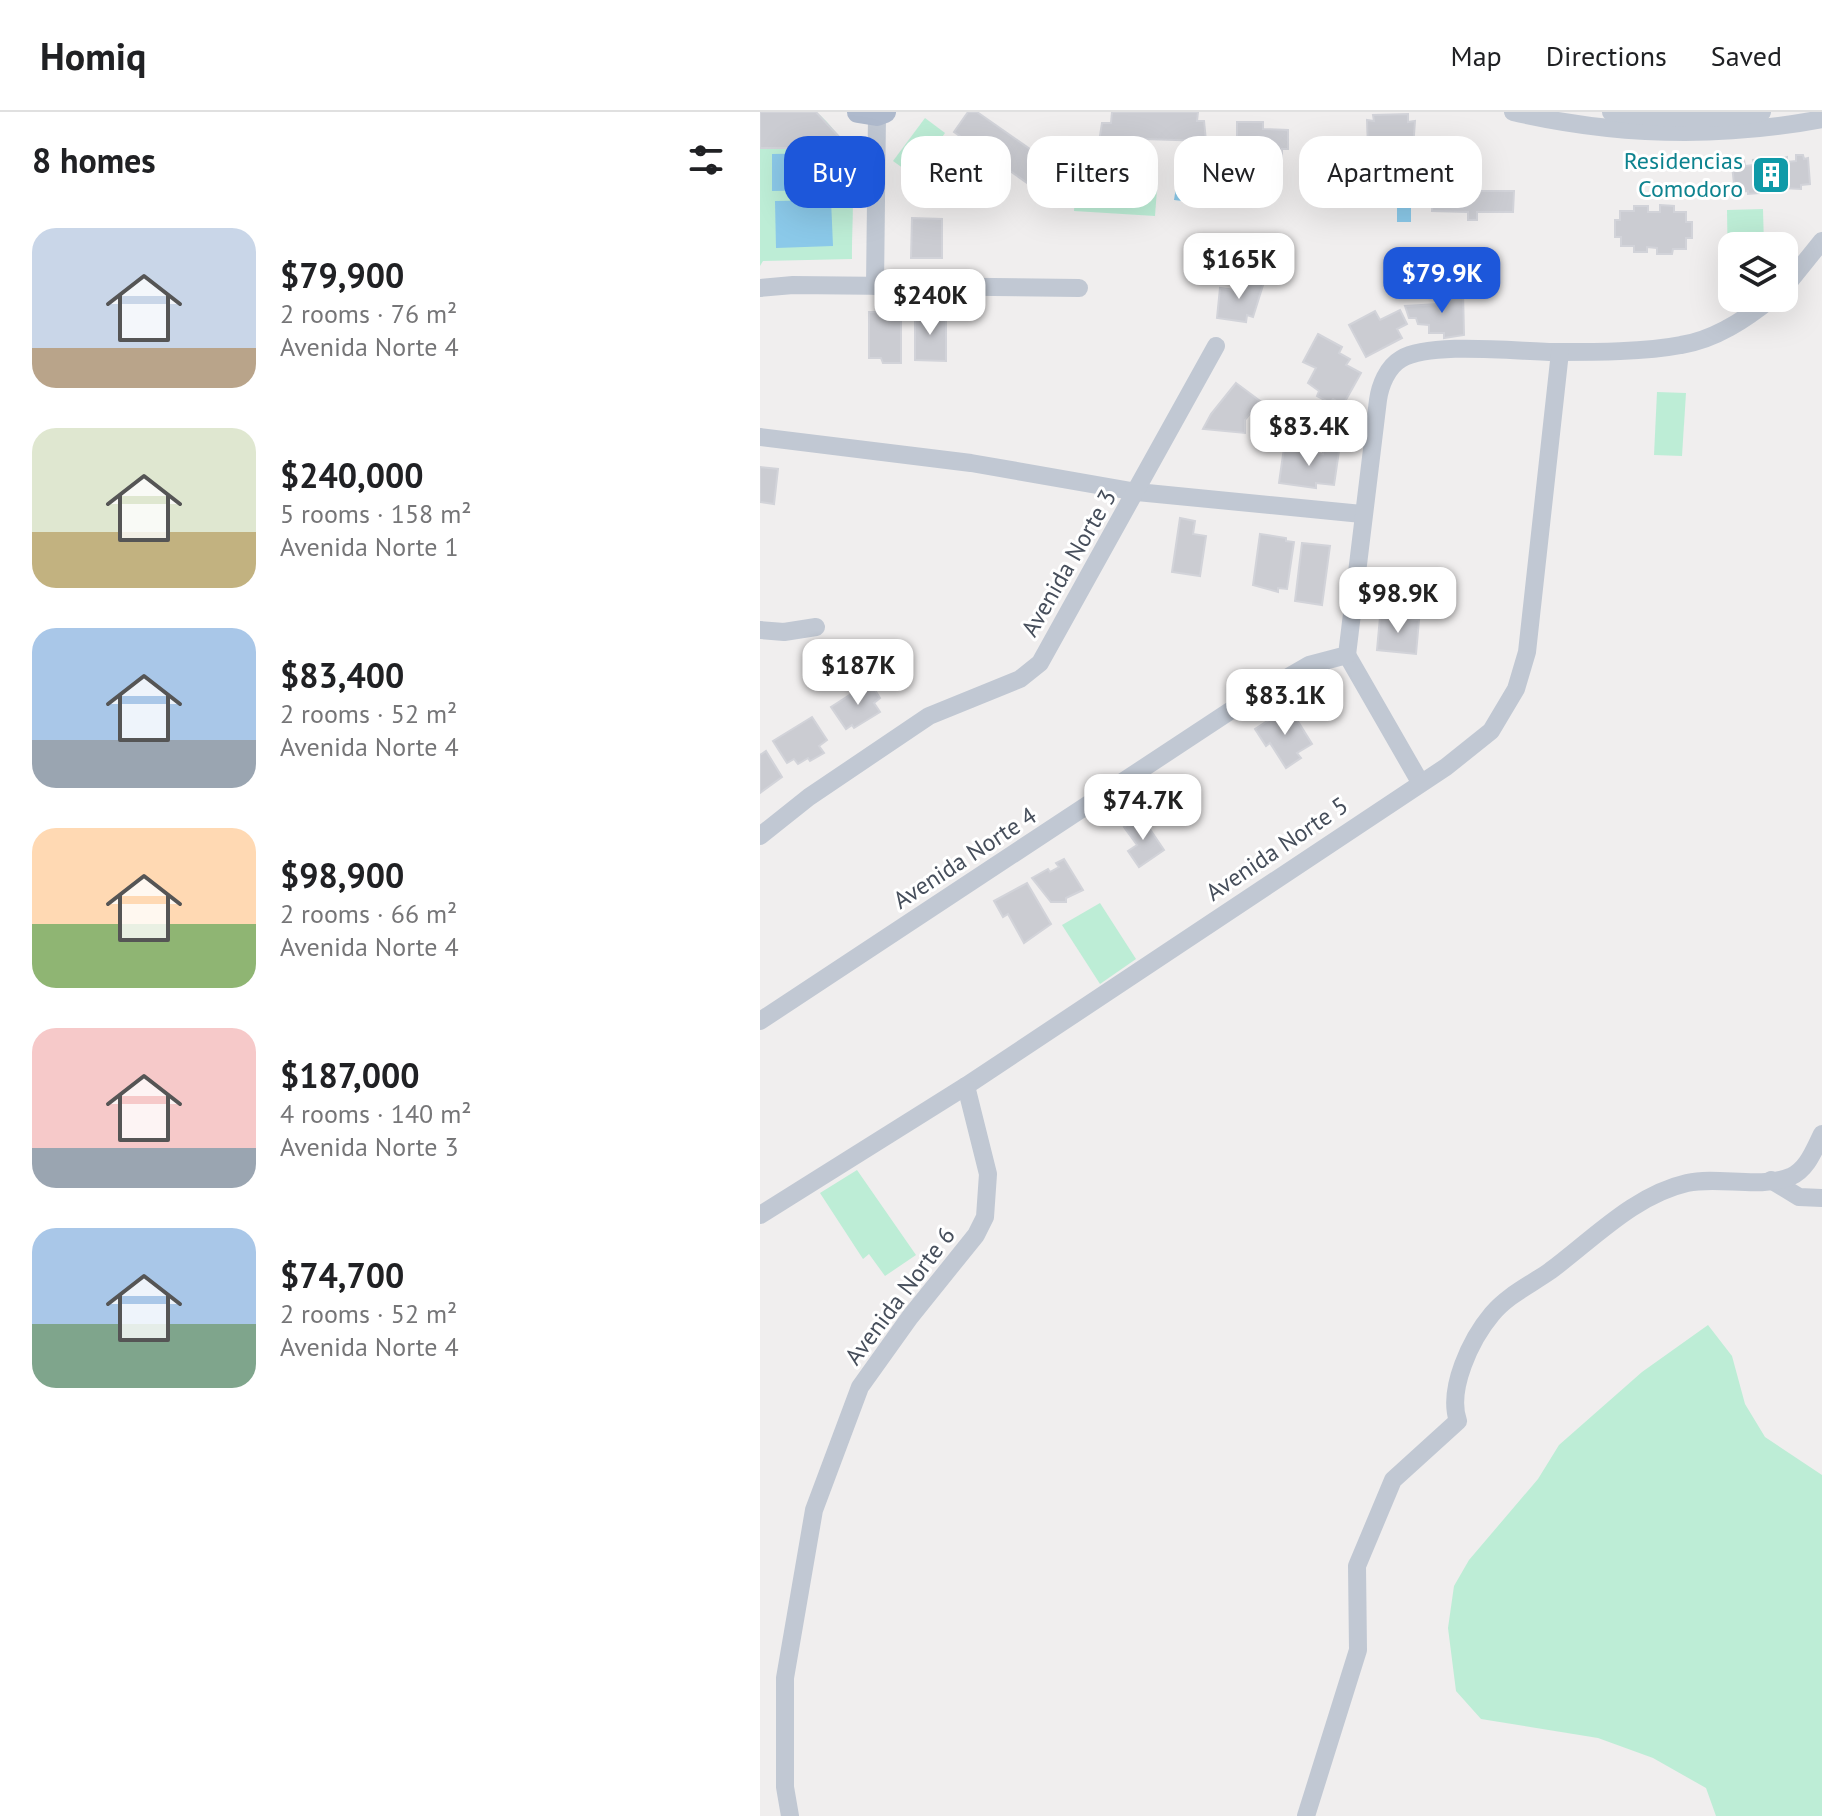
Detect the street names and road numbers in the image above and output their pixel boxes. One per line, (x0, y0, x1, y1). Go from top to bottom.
street label: Avenida Norte 3 (1014, 484, 1123, 642)
street label: Avenida Norte 5 (1200, 790, 1354, 908)
street label: Avenida Norte 4 (887, 800, 1042, 915)
street label: Avenida Norte 6 (838, 1221, 962, 1371)

